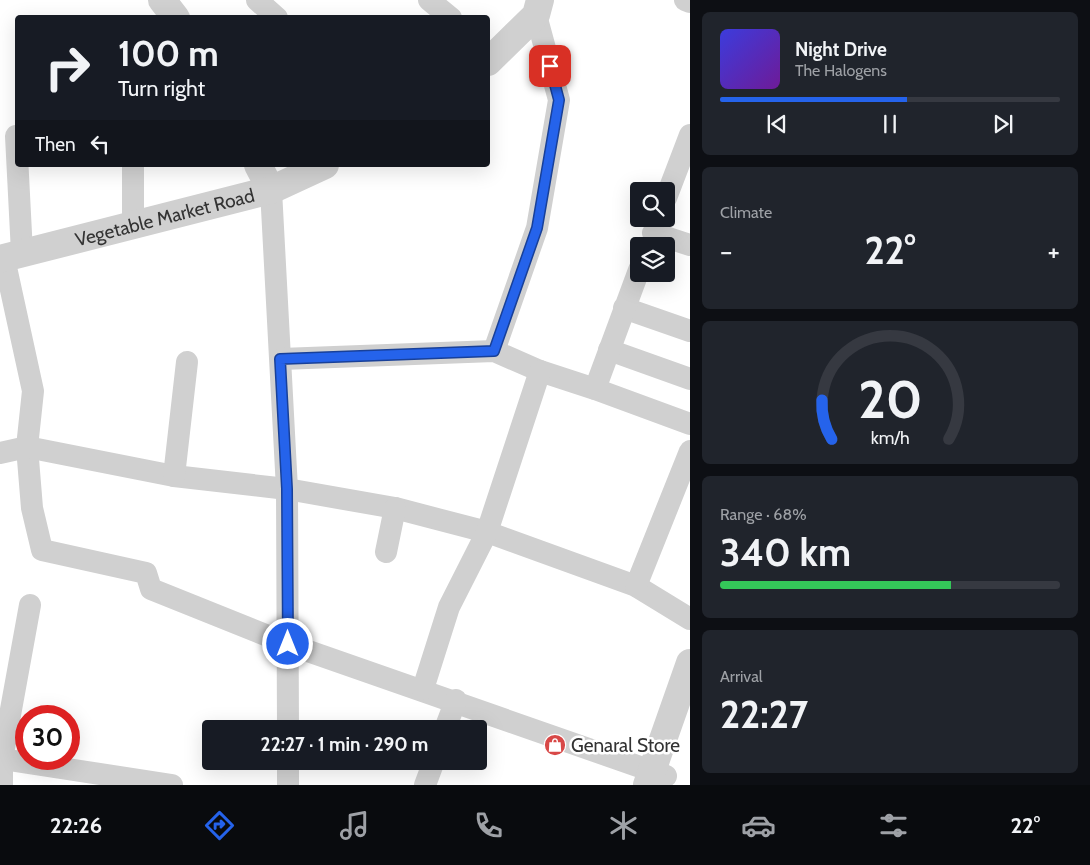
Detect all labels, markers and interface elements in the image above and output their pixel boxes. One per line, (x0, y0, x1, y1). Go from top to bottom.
text: 100 m (118, 32, 219, 75)
icon: right (35, 35, 100, 100)
text: Night Drive (795, 38, 887, 61)
pin (529, 45, 571, 87)
icon: arrive (536, 52, 564, 80)
text: The Halogens (795, 61, 887, 80)
text: Turn right (118, 75, 205, 102)
icon: previous (763, 110, 791, 138)
icon: pause (876, 110, 904, 138)
icon: next (989, 110, 1017, 138)
icon: left (86, 130, 114, 158)
text: Then (35, 133, 76, 156)
map controls (630, 182, 675, 282)
button: search (630, 182, 675, 227)
street label: Vegetable Market Road (73, 184, 257, 251)
text: Climate (720, 203, 772, 222)
text: 22° (864, 227, 916, 274)
text: − (720, 234, 732, 268)
text: + (1048, 234, 1060, 268)
button: layers (630, 237, 675, 282)
text: 20 (858, 368, 922, 431)
text: km/h (870, 427, 910, 448)
text: Range · 68% (720, 505, 807, 524)
text: 340 km (720, 529, 851, 576)
position arrow (261, 617, 313, 669)
text: Arrival (720, 667, 763, 686)
text: 22:27 (720, 691, 808, 738)
speed limit sign: 30 (15, 705, 80, 770)
text: 22:27 · 1 min · 290 m (261, 733, 428, 756)
shop icon: Genaral Store (543, 733, 567, 757)
place label: Genaral Store (571, 734, 680, 757)
icon: directions (202, 808, 237, 843)
icon: music (337, 808, 372, 843)
icon: phone (471, 808, 506, 843)
icon: climate (606, 808, 641, 843)
icon: car (741, 808, 776, 843)
icon: filters (876, 808, 911, 843)
text: 22:26 (50, 812, 102, 839)
text: 22° (1010, 812, 1040, 839)

